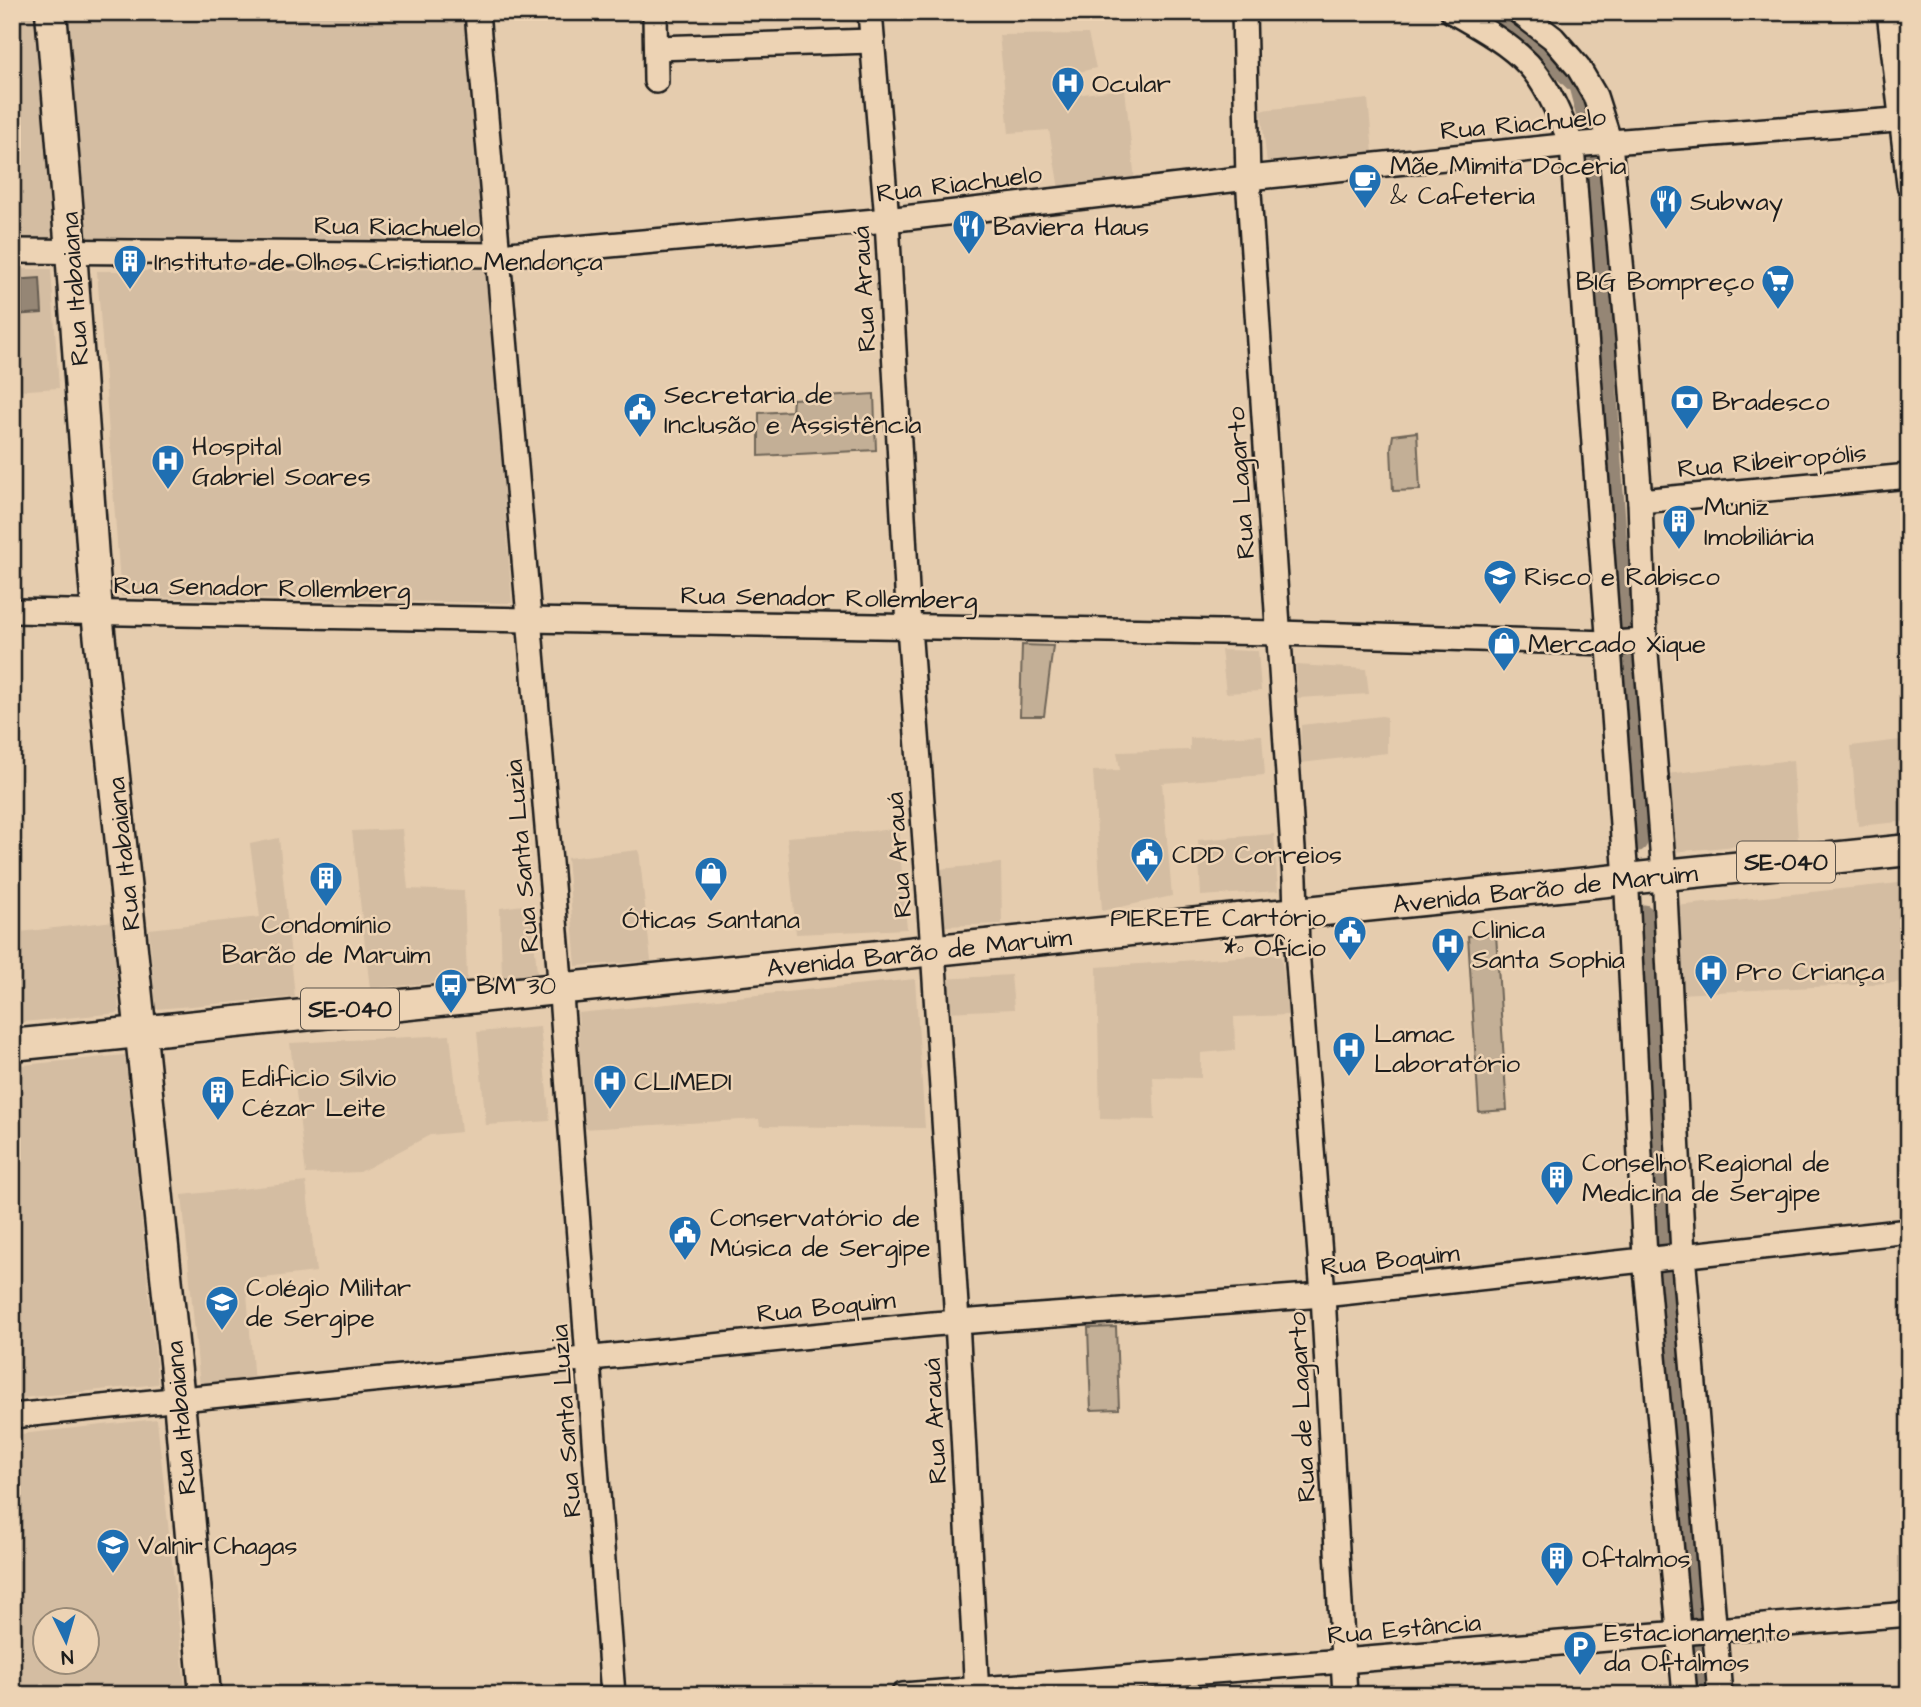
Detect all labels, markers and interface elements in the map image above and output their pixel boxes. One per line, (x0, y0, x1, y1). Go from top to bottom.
hospital icon: Ocular (1049, 64, 1087, 113)
place label: Ocular (1092, 66, 1171, 102)
street label: Rua Riachuelo (1439, 99, 1608, 149)
place label: Mãe Mimita Doceria & Cafeteria (1390, 148, 1627, 214)
street label: Rua Riachuelo (874, 156, 1044, 212)
cafe icon: Mãe Mimita Doceria & Cafeteria (1346, 161, 1384, 210)
restaurant icon: Subway (1647, 182, 1685, 231)
place label: Subway (1690, 184, 1783, 222)
restaurant icon: Baviera Haus (950, 207, 988, 256)
street label: Rua Riachuelo (313, 208, 481, 246)
place label: Baviera Haus (993, 209, 1149, 245)
street label: Rua Itabaiana (52, 211, 98, 367)
street label: Rua Arauá (843, 225, 885, 353)
building icon: Instituto de Olhos Cristiano Mendonça (111, 242, 149, 291)
place label: Instituto de Olhos Cristiano Mendonça (154, 244, 603, 280)
supermarket icon: BIG Bompreço (1759, 262, 1797, 311)
place label: BIG Bompreço (1576, 264, 1754, 300)
place label: Secretaria de Inclusão e Assistência (664, 377, 921, 443)
bank icon: Bradesco (1668, 382, 1706, 431)
place label: Bradesco (1712, 384, 1830, 420)
public building icon: Secretaria de Inclusão e Assistência (621, 390, 659, 439)
street label: Rua Lagarto (1218, 405, 1266, 560)
place label: Hospital Gabriel Soares (192, 429, 371, 495)
street label: Rua Ribeiropólis (1676, 435, 1868, 487)
hospital icon: Hospital Gabriel Soares (149, 442, 187, 491)
place label: Muniz Imobiliária (1704, 489, 1814, 555)
building icon: Muniz Imobiliária (1660, 502, 1698, 551)
school or university icon: Risco e Rabisco (1481, 557, 1519, 606)
place label: Risco e Rabisco (1524, 559, 1720, 595)
street label: Rua Senador Rollemberg (113, 567, 411, 611)
street label: Rua Senador Rollemberg (680, 577, 978, 621)
shop icon: Mercado Xique (1485, 624, 1523, 673)
place label: Mercado Xique (1528, 626, 1706, 662)
street label: Rua Santa Luzia (496, 758, 548, 954)
street label: Rua Itabaiana (98, 775, 150, 932)
street label: Rua Arauá (877, 791, 921, 919)
public building icon: CDD Correios (1128, 835, 1166, 884)
place label: CDD Correios (1172, 837, 1342, 873)
road number: SE-040 (1737, 842, 1835, 882)
shop icon: Óticas Santana (692, 854, 730, 903)
street label: Avenida Barão de Maruim (1391, 855, 1700, 923)
building icon: Condomínio Barão de Maruim (307, 859, 345, 908)
place label: PIERETE Cartório *º Ofício (1110, 900, 1326, 966)
place label: Óticas Santana (622, 902, 800, 938)
place label: Condomínio Barão de Maruim (222, 907, 431, 973)
place label: Clinica Santa Sophia (1472, 912, 1625, 978)
public building icon: PIERETE Cartório *º Ofício (1331, 913, 1369, 962)
street label: Avenida Barão de Maruim (765, 919, 1074, 987)
hospital icon: Clinica Santa Sophia (1429, 925, 1467, 974)
hospital icon: Pro Criança (1692, 952, 1730, 1001)
place label: Pro Criança (1736, 954, 1885, 990)
bus stop icon: BM 30 (432, 966, 470, 1015)
place label: BM 30 (476, 968, 556, 1004)
road number: SE-040 (301, 988, 399, 1030)
place label: Lamac Laboratório (1374, 1016, 1520, 1082)
hospital icon: Lamac Laboratório (1330, 1029, 1368, 1078)
place label: Edificio Sílvio Cézar Leite (242, 1060, 397, 1126)
hospital icon: CLIMEDI (591, 1062, 629, 1111)
place label: CLIMEDI (634, 1064, 732, 1100)
building icon: Edificio Sílvio Cézar Leite (199, 1073, 237, 1122)
place label: Conselho Regional de Medicina de Sergipe (1582, 1145, 1830, 1213)
building icon: Conselho Regional de Medicina de Sergipe (1538, 1158, 1576, 1207)
place label: Conservatório de Música de Sergipe (710, 1200, 931, 1268)
public building icon: Conservatório de Música de Sergipe (666, 1213, 704, 1262)
street label: Rua Boquim (1319, 1235, 1462, 1285)
place label: Colégio Militar de Sergipe (246, 1270, 411, 1338)
street label: Rua Boquim (755, 1282, 898, 1332)
school or university icon: Colégio Militar de Sergipe (203, 1283, 241, 1332)
street label: Rua de Lagarto (1279, 1310, 1327, 1503)
street label: Rua Santa Luzia (541, 1323, 591, 1519)
street label: Rua Itabaiana (156, 1339, 206, 1496)
street label: Rua Arauá (914, 1357, 956, 1485)
school or university icon: Valnir Chagas (94, 1526, 132, 1575)
place label: Valnir Chagas (138, 1528, 298, 1566)
building icon: Oftalmos (1538, 1539, 1576, 1588)
place label: Oftalmos (1582, 1541, 1691, 1577)
street label: Rua Estância (1326, 1604, 1482, 1654)
north arrow (32, 1606, 102, 1676)
place label: Estacionamento da Oftalmos (1604, 1615, 1790, 1681)
parking icon: Estacionamento da Oftalmos (1561, 1628, 1599, 1677)
text: N (60, 1642, 74, 1670)

